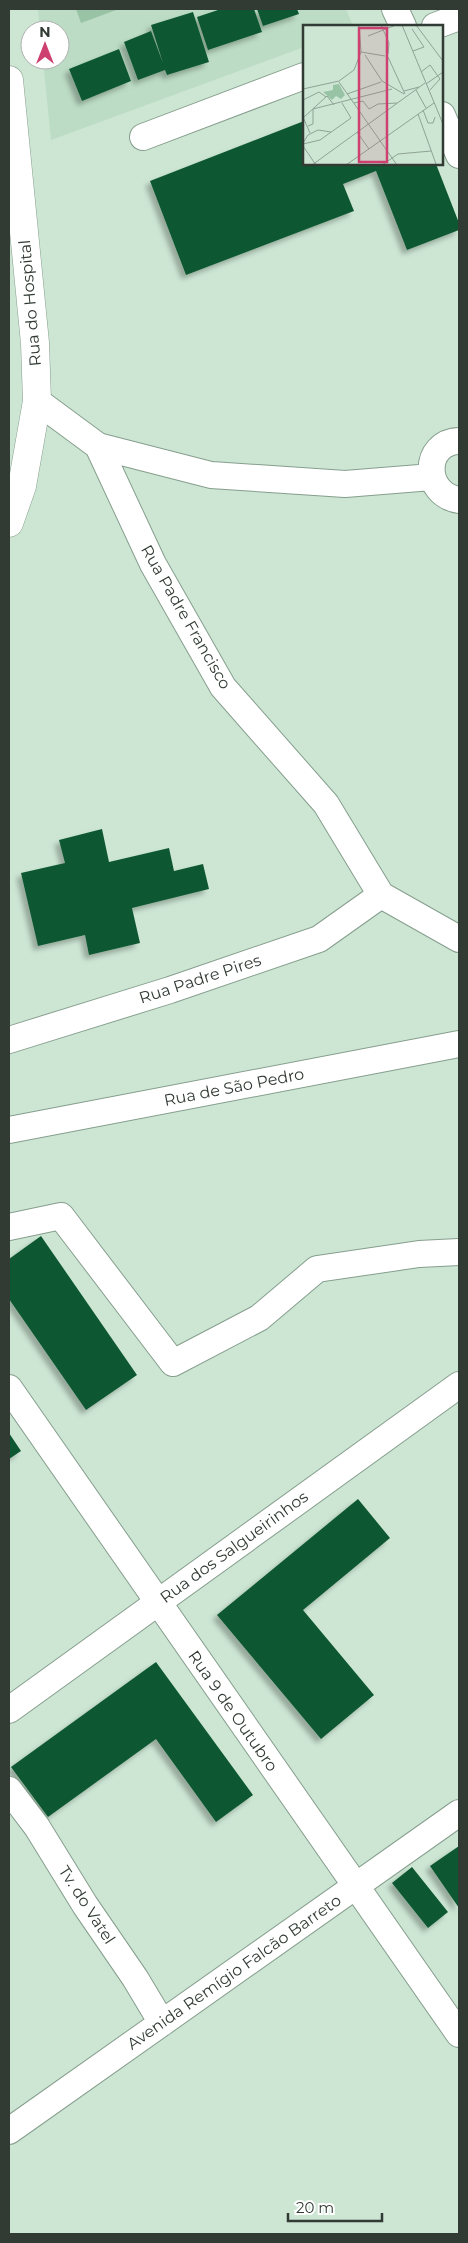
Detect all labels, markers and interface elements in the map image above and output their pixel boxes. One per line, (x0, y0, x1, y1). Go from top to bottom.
north arrow (20, 20, 70, 70)
text: N (39, 23, 51, 41)
inset map (303, 25, 443, 165)
street label: Rua do Hospital (15, 239, 45, 367)
street label: Rua Padre Francisco (137, 541, 235, 693)
street label: Rua Padre Pires (137, 950, 264, 1008)
street label: Rua de São Pedro (162, 1064, 306, 1110)
street label: Rua dos Salgueirinhos (156, 1487, 312, 1607)
street label: Rua 9 de Outubro (184, 1647, 282, 1775)
street label: Tv. do Vatel (55, 1862, 119, 1948)
street label: Avenida Remígio Falcão Barreto (123, 1891, 345, 2053)
scale bar (288, 2190, 382, 2222)
text: 20 m (296, 2198, 334, 2217)

